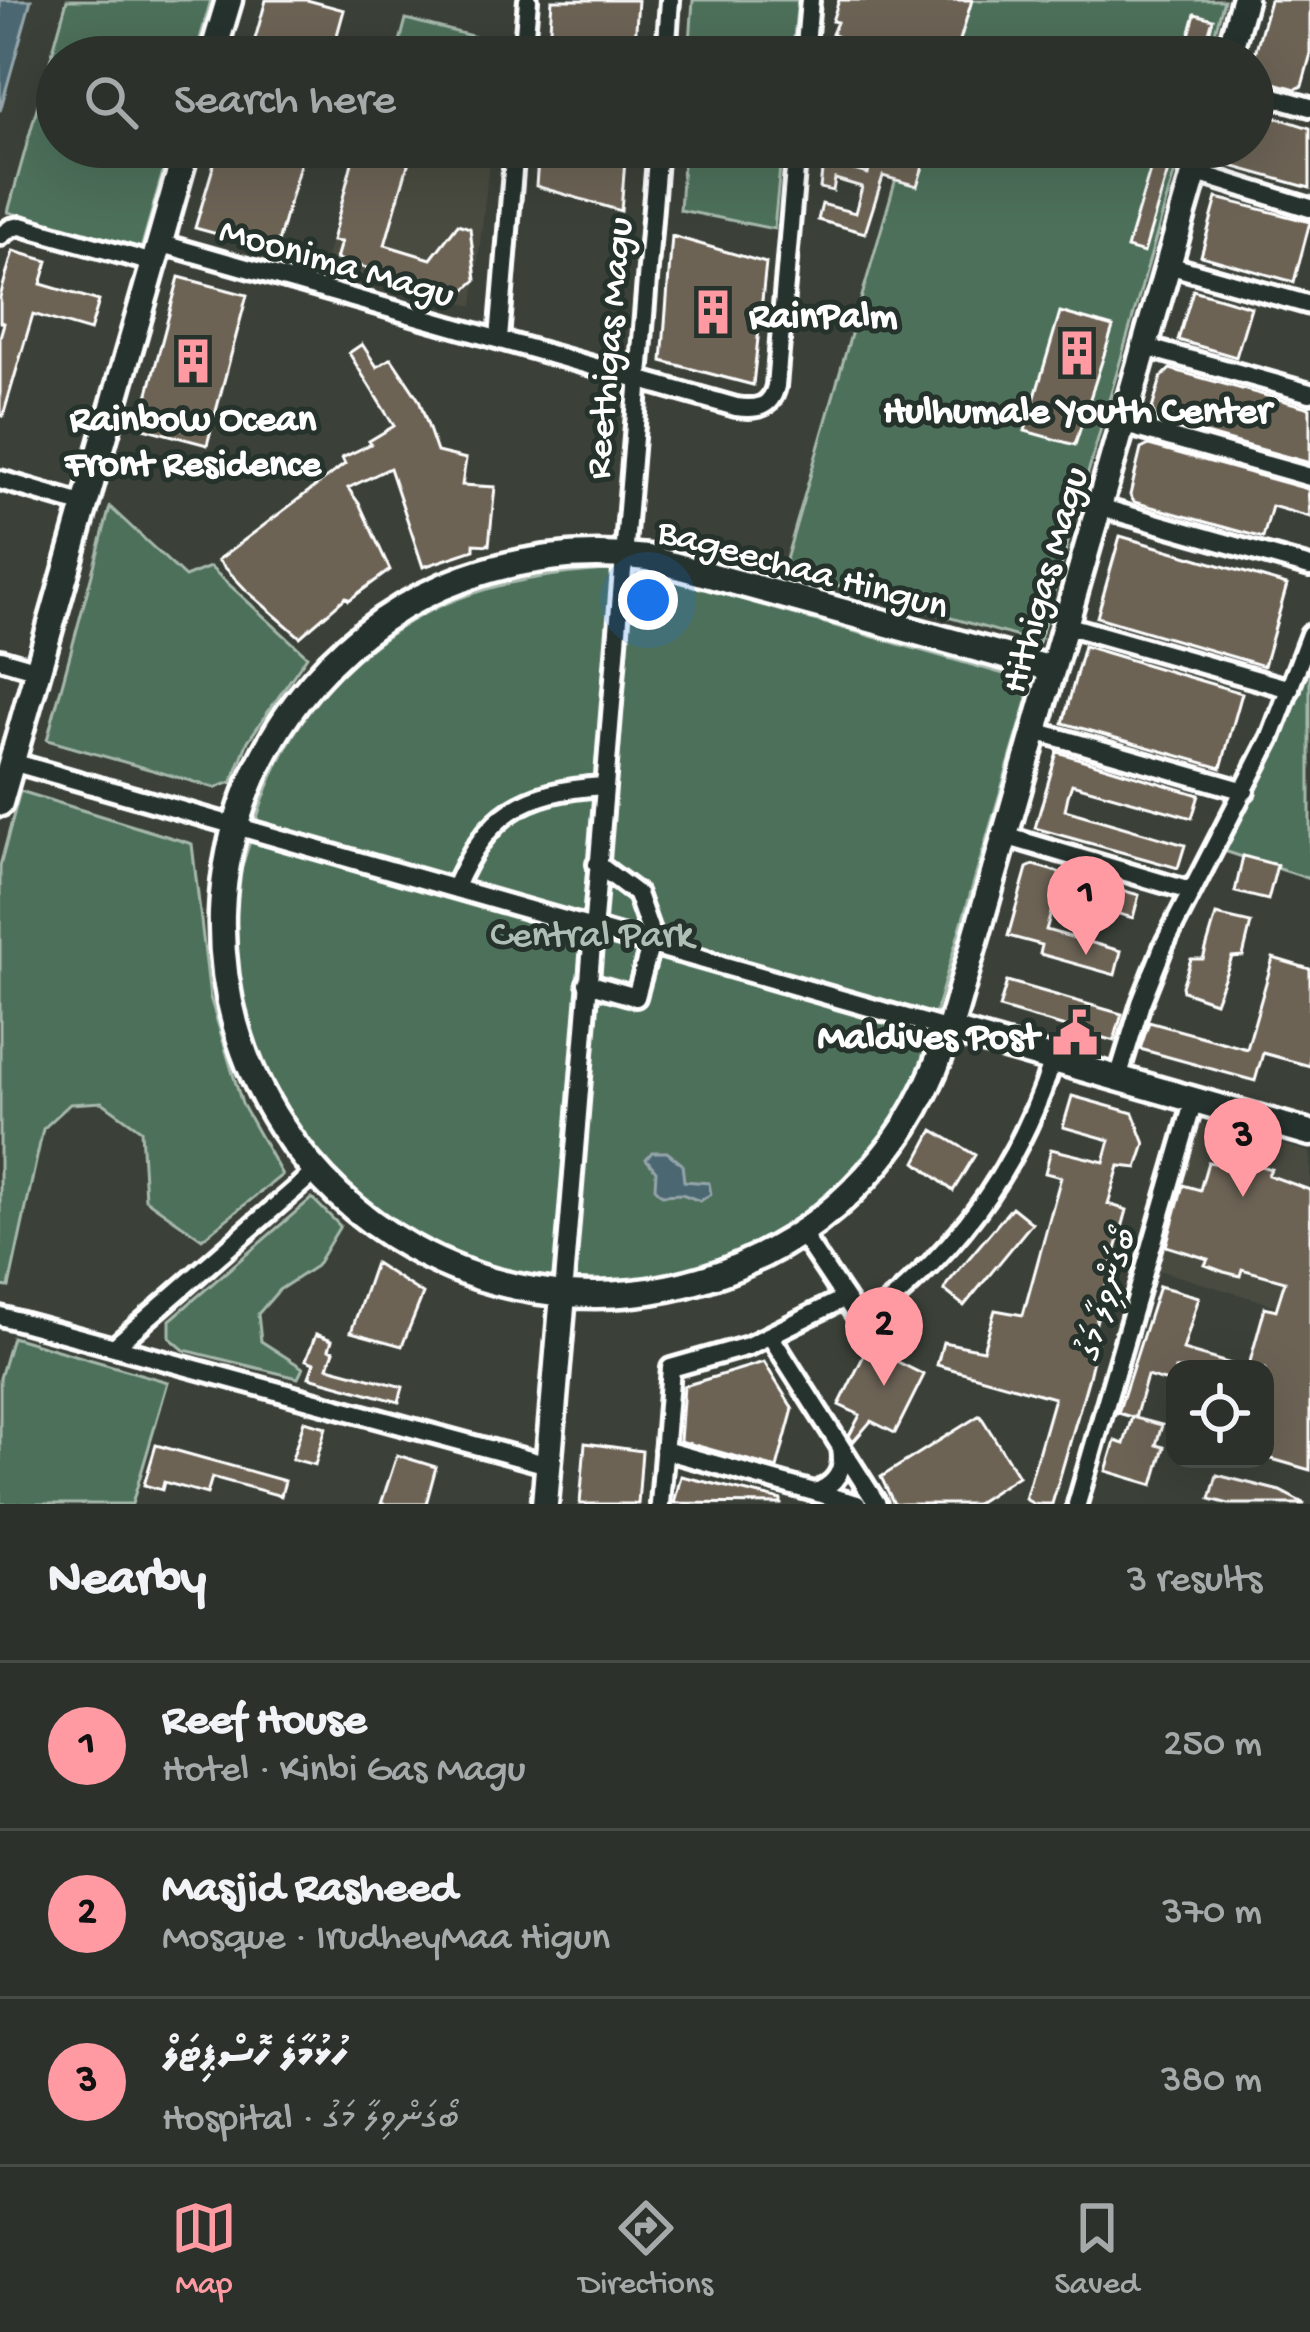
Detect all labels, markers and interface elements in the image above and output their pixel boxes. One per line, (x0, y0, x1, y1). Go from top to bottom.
search box (36, 36, 1274, 168)
icon: search (78, 69, 144, 135)
text: Search here (174, 76, 396, 129)
street label: Moonima Magu (213, 210, 459, 321)
street label: Reethigas Magu (578, 216, 646, 481)
building icon: RainPalm (688, 287, 738, 337)
place label: RainPalm (749, 296, 898, 342)
building icon: Hulhumale Youth Center (1052, 328, 1102, 378)
building icon: Rainbow Ocean Front Residence (168, 336, 218, 386)
place label: Hulhumale Youth Center (883, 391, 1275, 437)
place label: Rainbow Ocean Front Residence (64, 399, 323, 490)
street label: Hithigas Magu (994, 463, 1102, 699)
street label: Bageechaa Hingun (651, 511, 953, 633)
your location (618, 570, 678, 630)
pin: 1 (1047, 856, 1125, 955)
park label: Central Park (490, 915, 697, 961)
public building icon: Maldives Post (1050, 1008, 1100, 1058)
place label: Maldives Post (817, 1017, 1043, 1063)
pin: 3 (1204, 1098, 1282, 1197)
street label: ބޯގަންވިލާ މަގު (1069, 1223, 1153, 1368)
pin: 2 (845, 1287, 923, 1386)
map controls (1166, 1360, 1274, 1468)
button: locate (1166, 1360, 1274, 1468)
text: Nearby (48, 1552, 206, 1612)
text: 3 results (1127, 1559, 1262, 1605)
text: Reef House (162, 1696, 366, 1749)
text: 1 (79, 1723, 95, 1769)
text: 250 m (1163, 1723, 1262, 1769)
text: Hotel · Kinbi Gas Magu (162, 1749, 526, 1795)
text: Masjid Rasheed (162, 1864, 457, 1917)
text: 2 (77, 1891, 97, 1937)
text: 370 m (1162, 1891, 1262, 1937)
text: Mosque · IrudheyMaa Higun (162, 1917, 610, 1963)
text: ހުޅުމާލެ ހޮސްޕިޓަލް (162, 2032, 347, 2085)
text: 3 (77, 2059, 97, 2105)
text: 380 m (1161, 2059, 1262, 2105)
text: Hospital · ބޯގަންވިލާ މަގު (162, 2098, 459, 2144)
tab: Map (171, 2195, 237, 2305)
tab: Directions (579, 2195, 713, 2305)
tab: Saved (1055, 2195, 1139, 2305)

